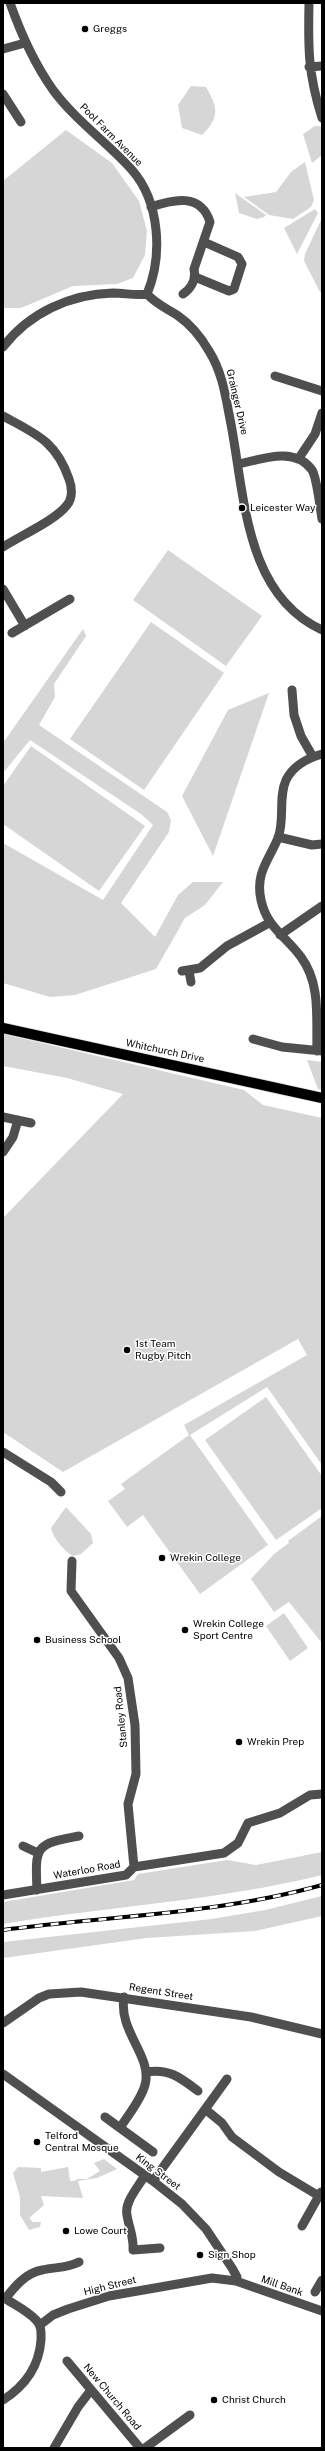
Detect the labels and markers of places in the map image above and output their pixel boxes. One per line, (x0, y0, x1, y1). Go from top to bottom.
place label: Greggs (93, 23, 127, 35)
marker: Greggs (80, 24, 90, 34)
place label: Leicester Way (250, 502, 315, 514)
marker: Leicester Way (237, 503, 247, 513)
place label: 1st Team Rugby Pitch (135, 1338, 191, 1362)
marker: 1st Team Rugby Pitch (122, 1345, 132, 1355)
place label: Wrekin College (170, 1552, 241, 1564)
marker: Wrekin College (157, 1553, 167, 1563)
place label: Wrekin College Sport Centre (193, 1618, 264, 1642)
marker: Wrekin College Sport Centre (180, 1625, 190, 1635)
place label: Business School (45, 1634, 121, 1646)
marker: Business School (32, 1635, 42, 1645)
place label: Wrekin Prep (247, 1736, 304, 1748)
marker: Wrekin Prep (234, 1737, 244, 1747)
place label: Telford Central Mosque (45, 2130, 119, 2154)
marker: Telford Central Mosque (32, 2137, 42, 2147)
place label: Lowe Court (74, 2225, 127, 2237)
marker: Lowe Court (61, 2226, 71, 2236)
place label: Sign Shop (208, 2249, 256, 2261)
marker: Sign Shop (195, 2250, 205, 2260)
place label: Christ Church (222, 2394, 286, 2406)
marker: Christ Church (209, 2395, 219, 2405)

